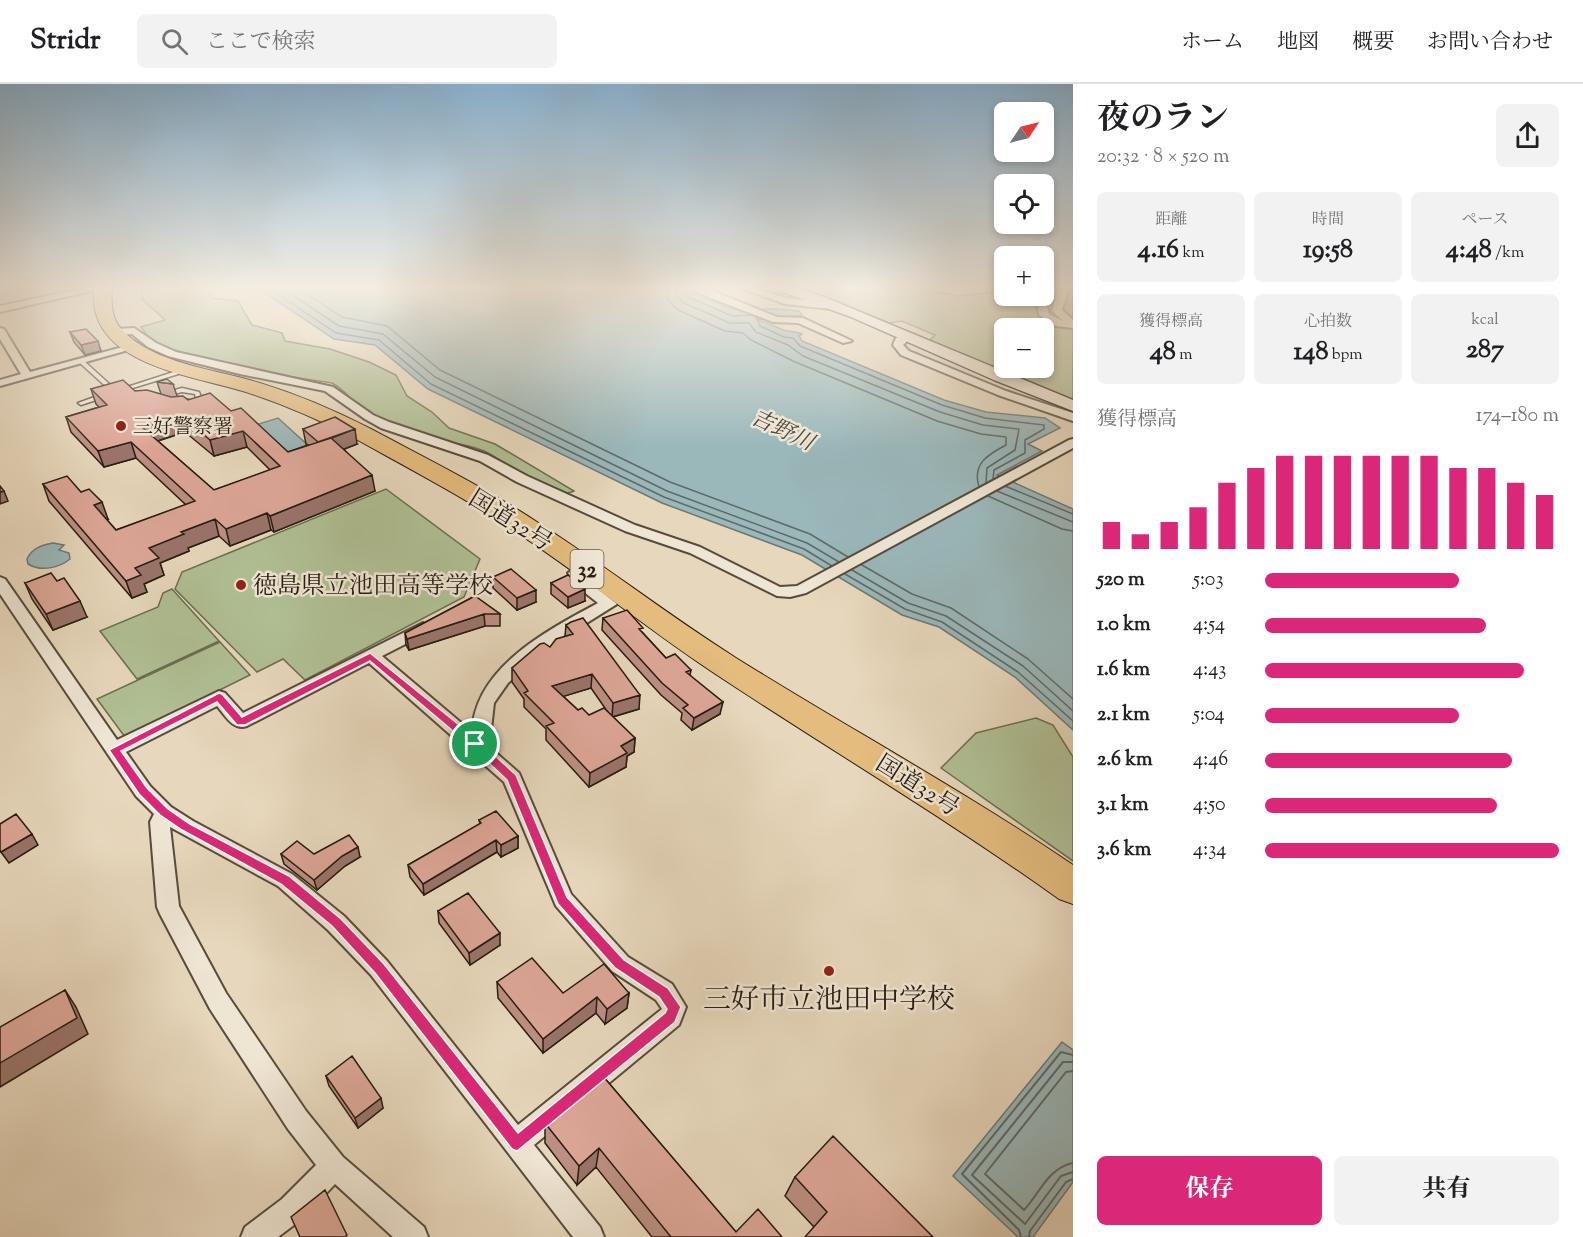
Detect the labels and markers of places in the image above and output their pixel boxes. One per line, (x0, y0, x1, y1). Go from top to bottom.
place label: 三好警察署 (133, 414, 233, 443)
marker: 三好警察署 (114, 419, 128, 433)
place label: 徳島県立池田高等学校 (253, 570, 493, 604)
marker: 徳島県立池田高等学校 (234, 578, 248, 592)
pin (449, 718, 500, 769)
marker: 三好市立池田中学校 (822, 964, 836, 978)
place label: 三好市立池田中学校 (703, 981, 955, 1021)

